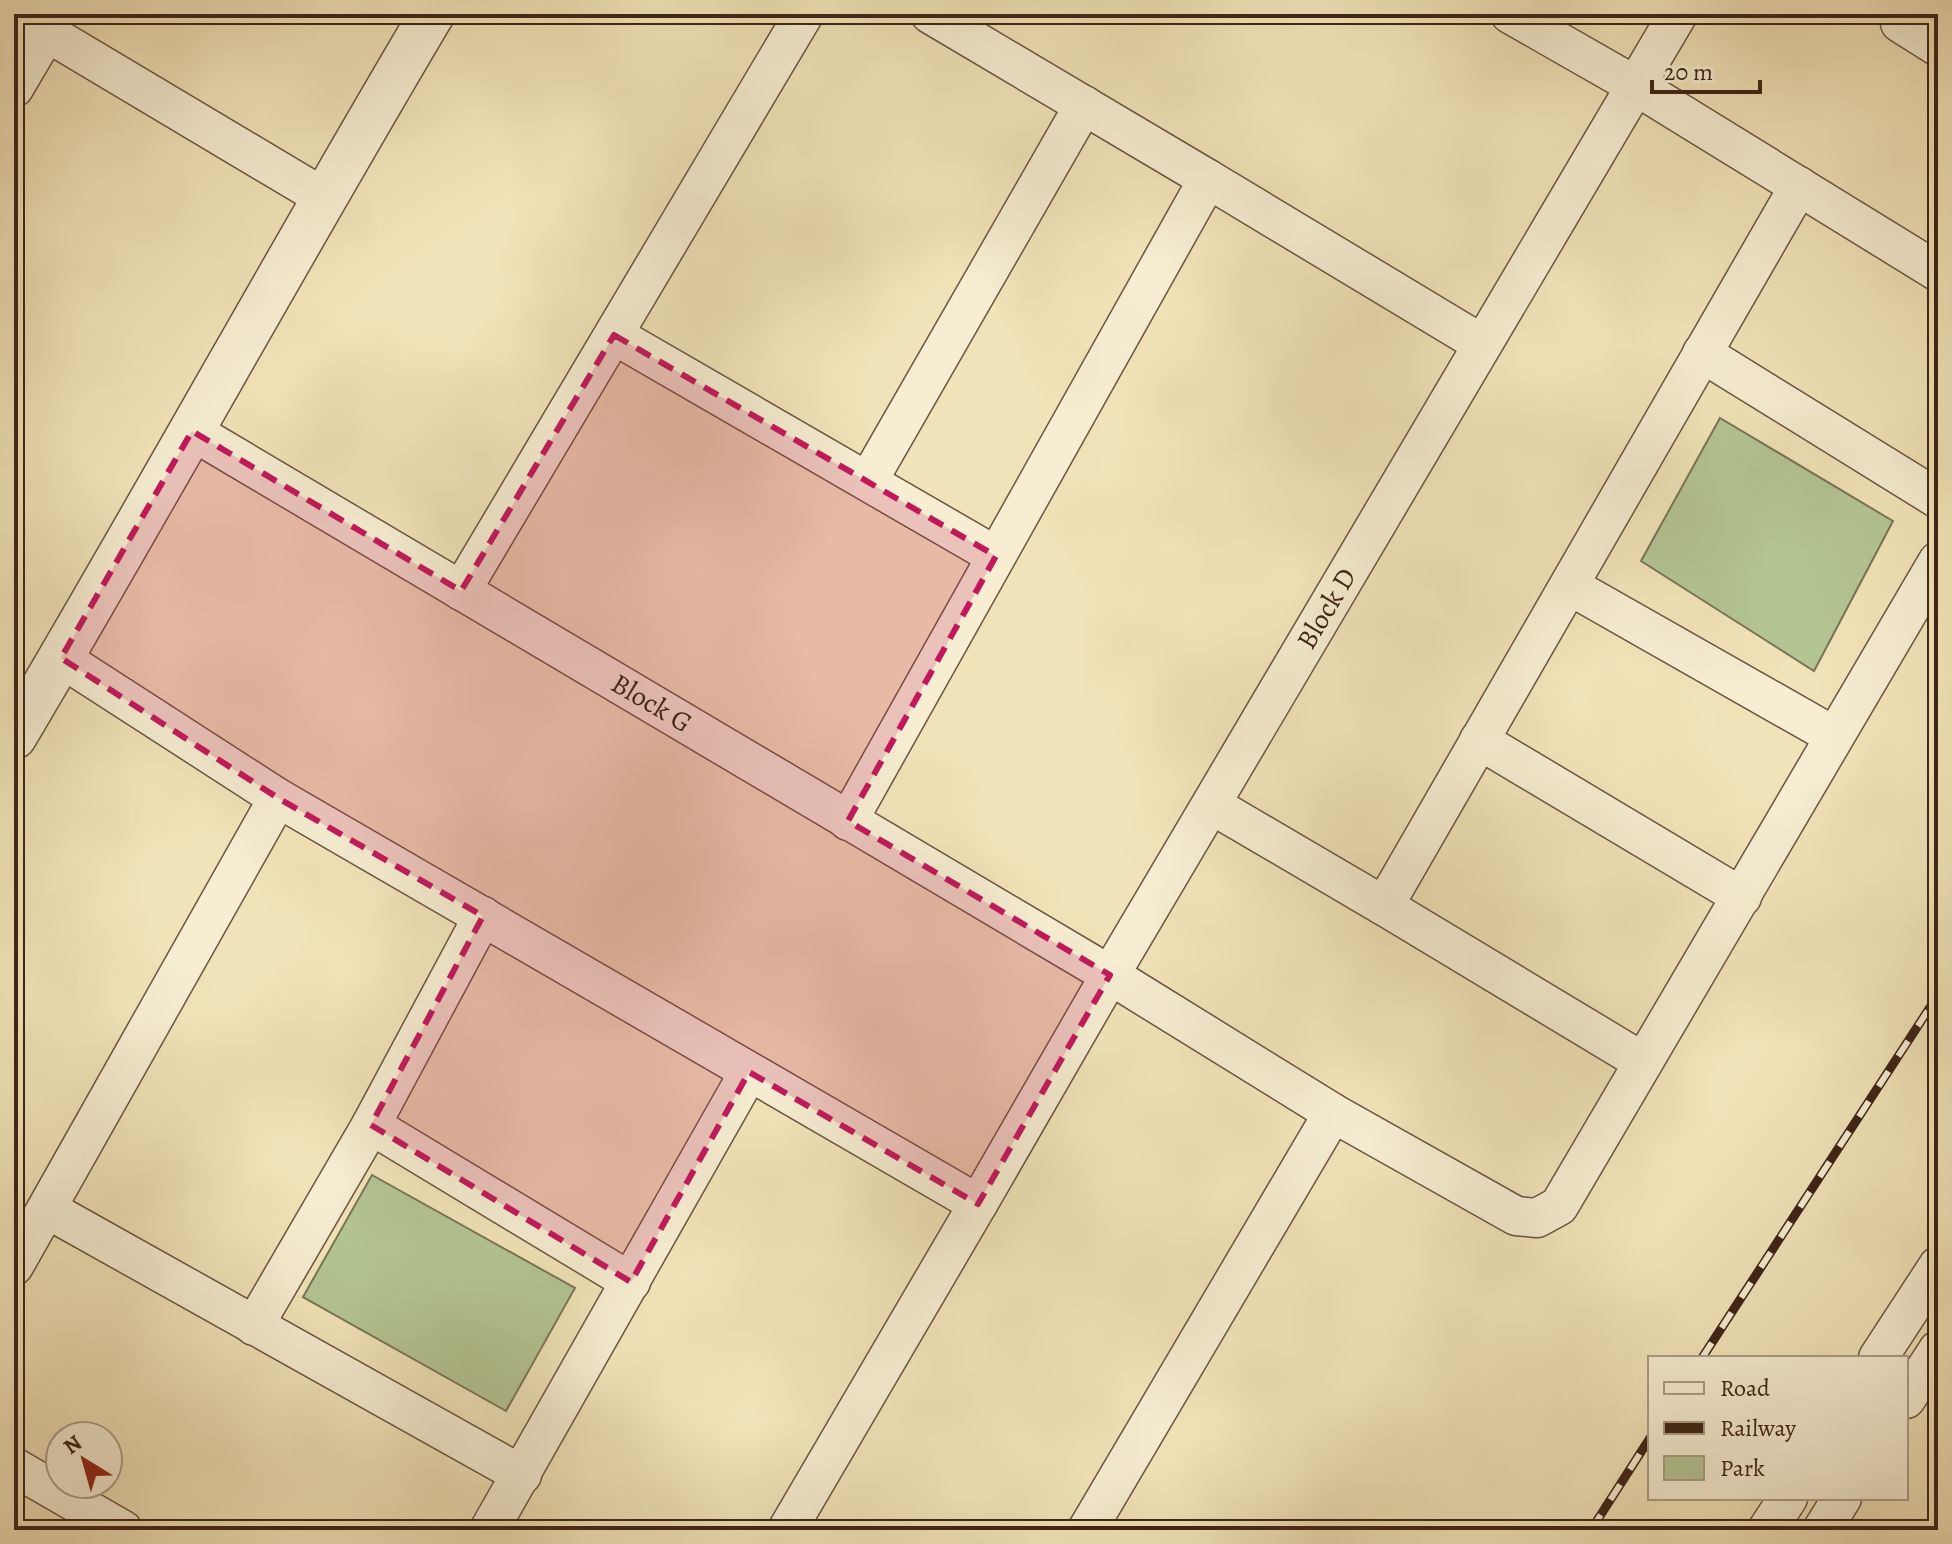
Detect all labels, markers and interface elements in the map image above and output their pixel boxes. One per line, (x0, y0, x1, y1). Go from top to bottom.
scale bar (1652, 44, 1760, 94)
text: 20 m (1664, 56, 1713, 88)
street label: Block D (1288, 561, 1365, 656)
street label: Block G (604, 665, 699, 742)
legend (1648, 1356, 1908, 1500)
text: Road (1720, 1372, 1770, 1404)
text: Railway (1720, 1412, 1796, 1444)
north arrow (44, 1420, 124, 1500)
text: N (57, 1428, 88, 1462)
text: Park (1720, 1452, 1765, 1484)

